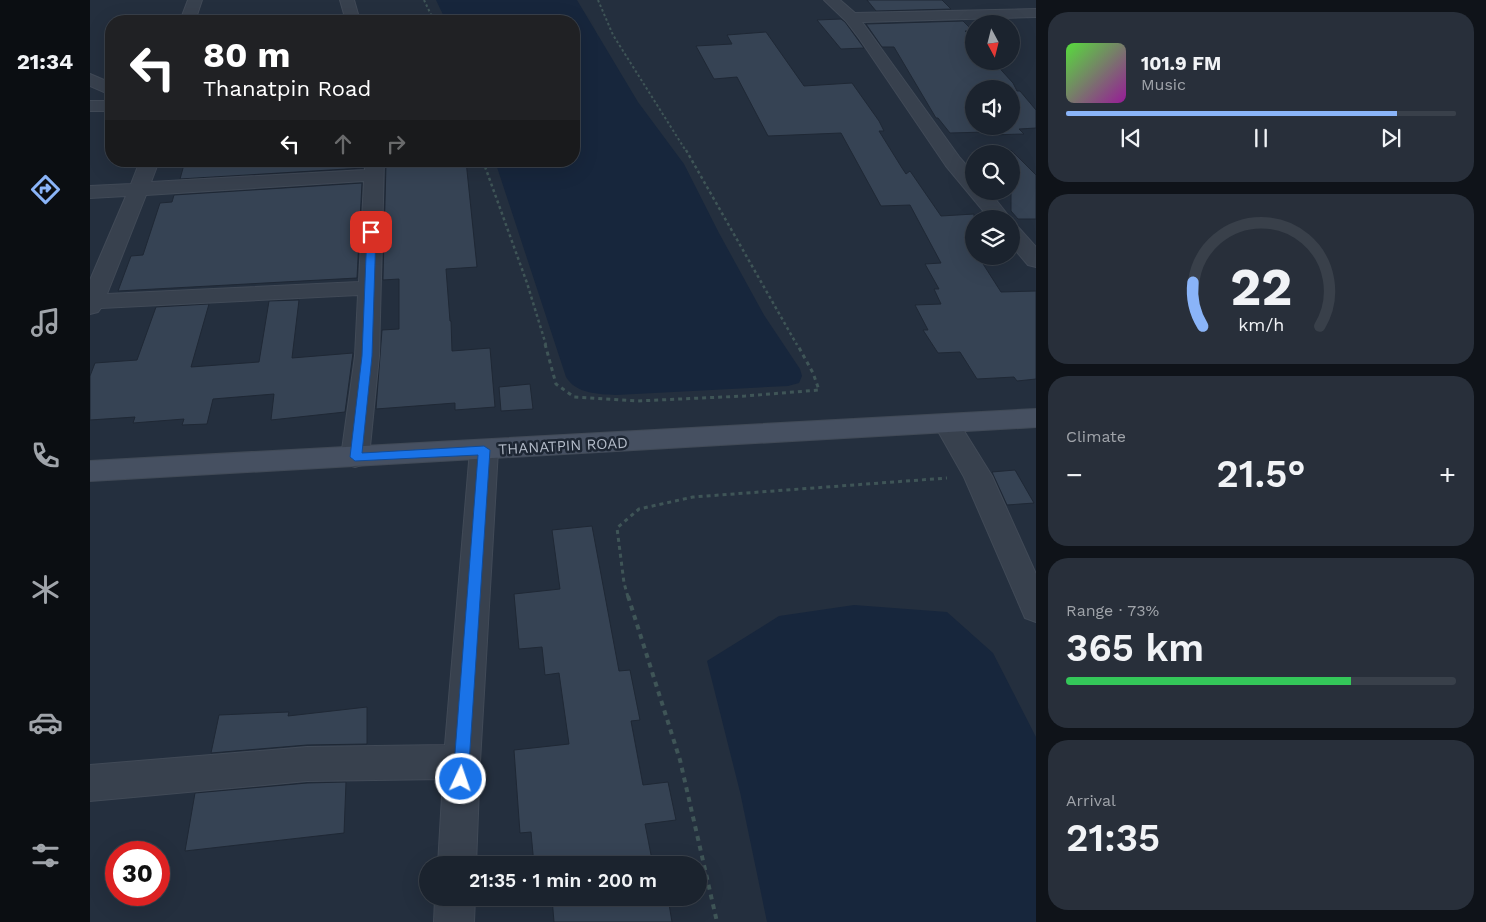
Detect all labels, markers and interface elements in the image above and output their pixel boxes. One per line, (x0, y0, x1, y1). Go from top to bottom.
north arrow (965, 15, 1020, 70)
map controls (965, 15, 1020, 265)
text: 80 m (203, 34, 290, 76)
icon: left (120, 35, 185, 100)
text: 21:34 (17, 49, 73, 74)
text: 101.9 FM (1141, 52, 1221, 75)
text: Music (1141, 75, 1186, 94)
text: Thanatpin Road (203, 76, 371, 101)
button: sound (965, 80, 1020, 135)
icon: previous (1117, 124, 1145, 152)
icon: pause (1247, 124, 1275, 152)
icon: next (1377, 124, 1405, 152)
icon: left (276, 130, 304, 158)
icon: ahead (329, 130, 357, 158)
icon: right (382, 130, 410, 158)
button: search (965, 145, 1020, 200)
icon: directions (28, 172, 63, 207)
button: layers (965, 210, 1020, 265)
pin (350, 211, 392, 253)
icon: arrive (357, 218, 385, 246)
text: 22 (1230, 257, 1292, 318)
icon: music (28, 305, 63, 340)
text: km/h (1238, 314, 1284, 335)
text: Climate (1066, 427, 1126, 446)
street label: THANATPIN ROAD (498, 434, 628, 458)
icon: phone (28, 438, 63, 473)
text: 21.5° (1216, 452, 1306, 496)
text: − (1066, 458, 1083, 491)
text: + (1439, 458, 1456, 491)
icon: climate (28, 572, 63, 607)
text: Range · 73% (1066, 601, 1159, 620)
text: 365 km (1066, 626, 1204, 670)
icon: car (28, 705, 63, 740)
position arrow (434, 752, 486, 804)
text: Arrival (1066, 791, 1116, 810)
text: 21:35 (1066, 816, 1160, 860)
icon: filters (28, 838, 63, 873)
speed limit sign: 30 (105, 841, 170, 906)
text: 21:35 · 1 min · 200 m (469, 869, 657, 892)

